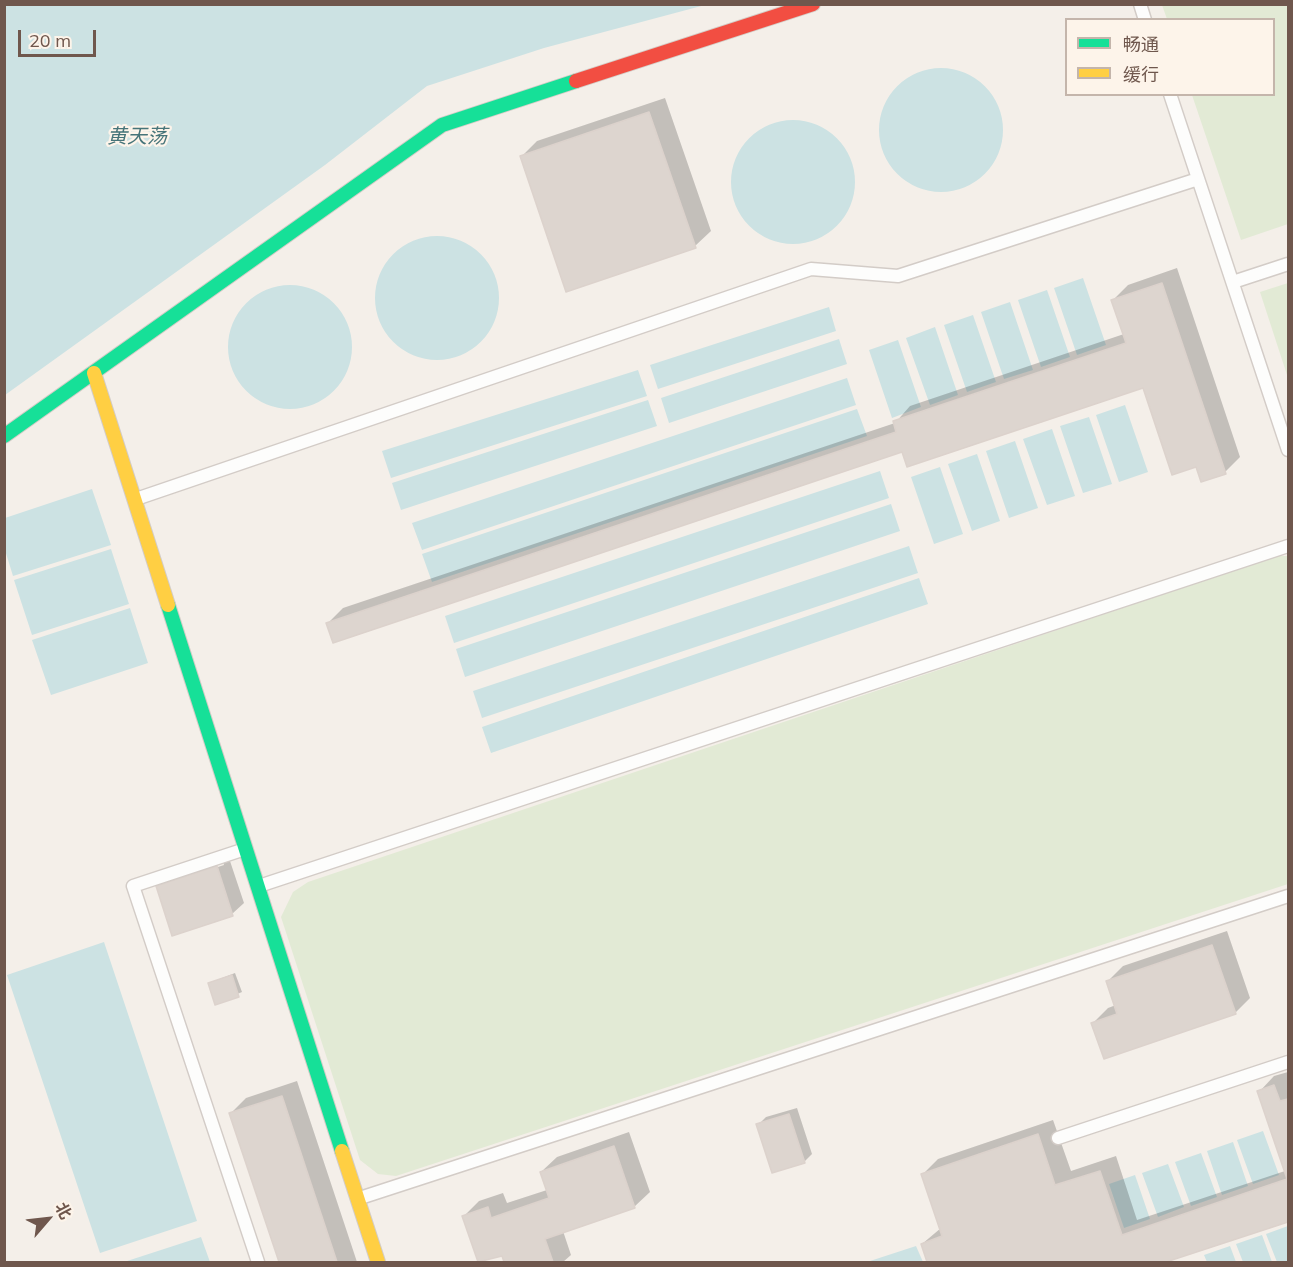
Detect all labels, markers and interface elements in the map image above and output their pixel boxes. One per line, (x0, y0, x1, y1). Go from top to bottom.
scale bar (21, 18, 99, 56)
legend (1065, 18, 1275, 96)
text: 20 m (29, 29, 71, 52)
text: 畅通 (1123, 33, 1159, 56)
text: 缓行 (1123, 63, 1159, 86)
water label: 黄天荡 (107, 125, 167, 149)
north arrow (18, 1189, 78, 1249)
text: 北 (51, 1199, 76, 1222)

